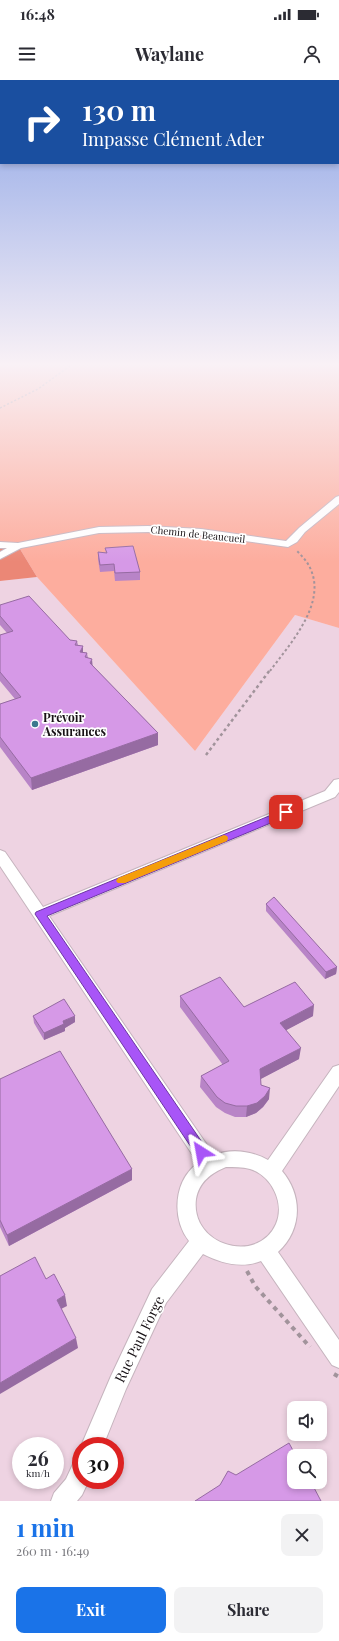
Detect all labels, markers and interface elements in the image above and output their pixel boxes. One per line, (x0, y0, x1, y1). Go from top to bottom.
text: 16:48 (20, 4, 55, 24)
text: Waylane (135, 42, 204, 66)
icon: menu (16, 43, 38, 65)
icon: person (301, 43, 323, 65)
text: 130 m (82, 91, 156, 128)
icon: right (16, 96, 68, 148)
text: Impasse Clément Ader (82, 127, 264, 151)
street label: Chemin de Beaucueil (150, 522, 246, 546)
place label: Prévoir Assurances (42, 709, 107, 739)
marker: Prévoir Assurances (30, 719, 40, 729)
pin (269, 795, 303, 829)
icon: arrive (275, 801, 297, 823)
position arrow (180, 1131, 222, 1173)
street label: Rue Paul Forge (110, 1292, 168, 1386)
map controls (287, 1401, 327, 1489)
button: sound (287, 1401, 327, 1441)
speed limit sign: 30 (72, 1437, 124, 1489)
text: 26 (27, 1444, 49, 1471)
button: search (287, 1449, 327, 1489)
text: km/h (26, 1466, 50, 1480)
text: 1 min (16, 1511, 75, 1543)
button: close (281, 1514, 323, 1556)
text: 260 m · 16:49 (16, 1542, 89, 1559)
button: Exit (16, 1587, 166, 1633)
button: Share (174, 1587, 323, 1633)

